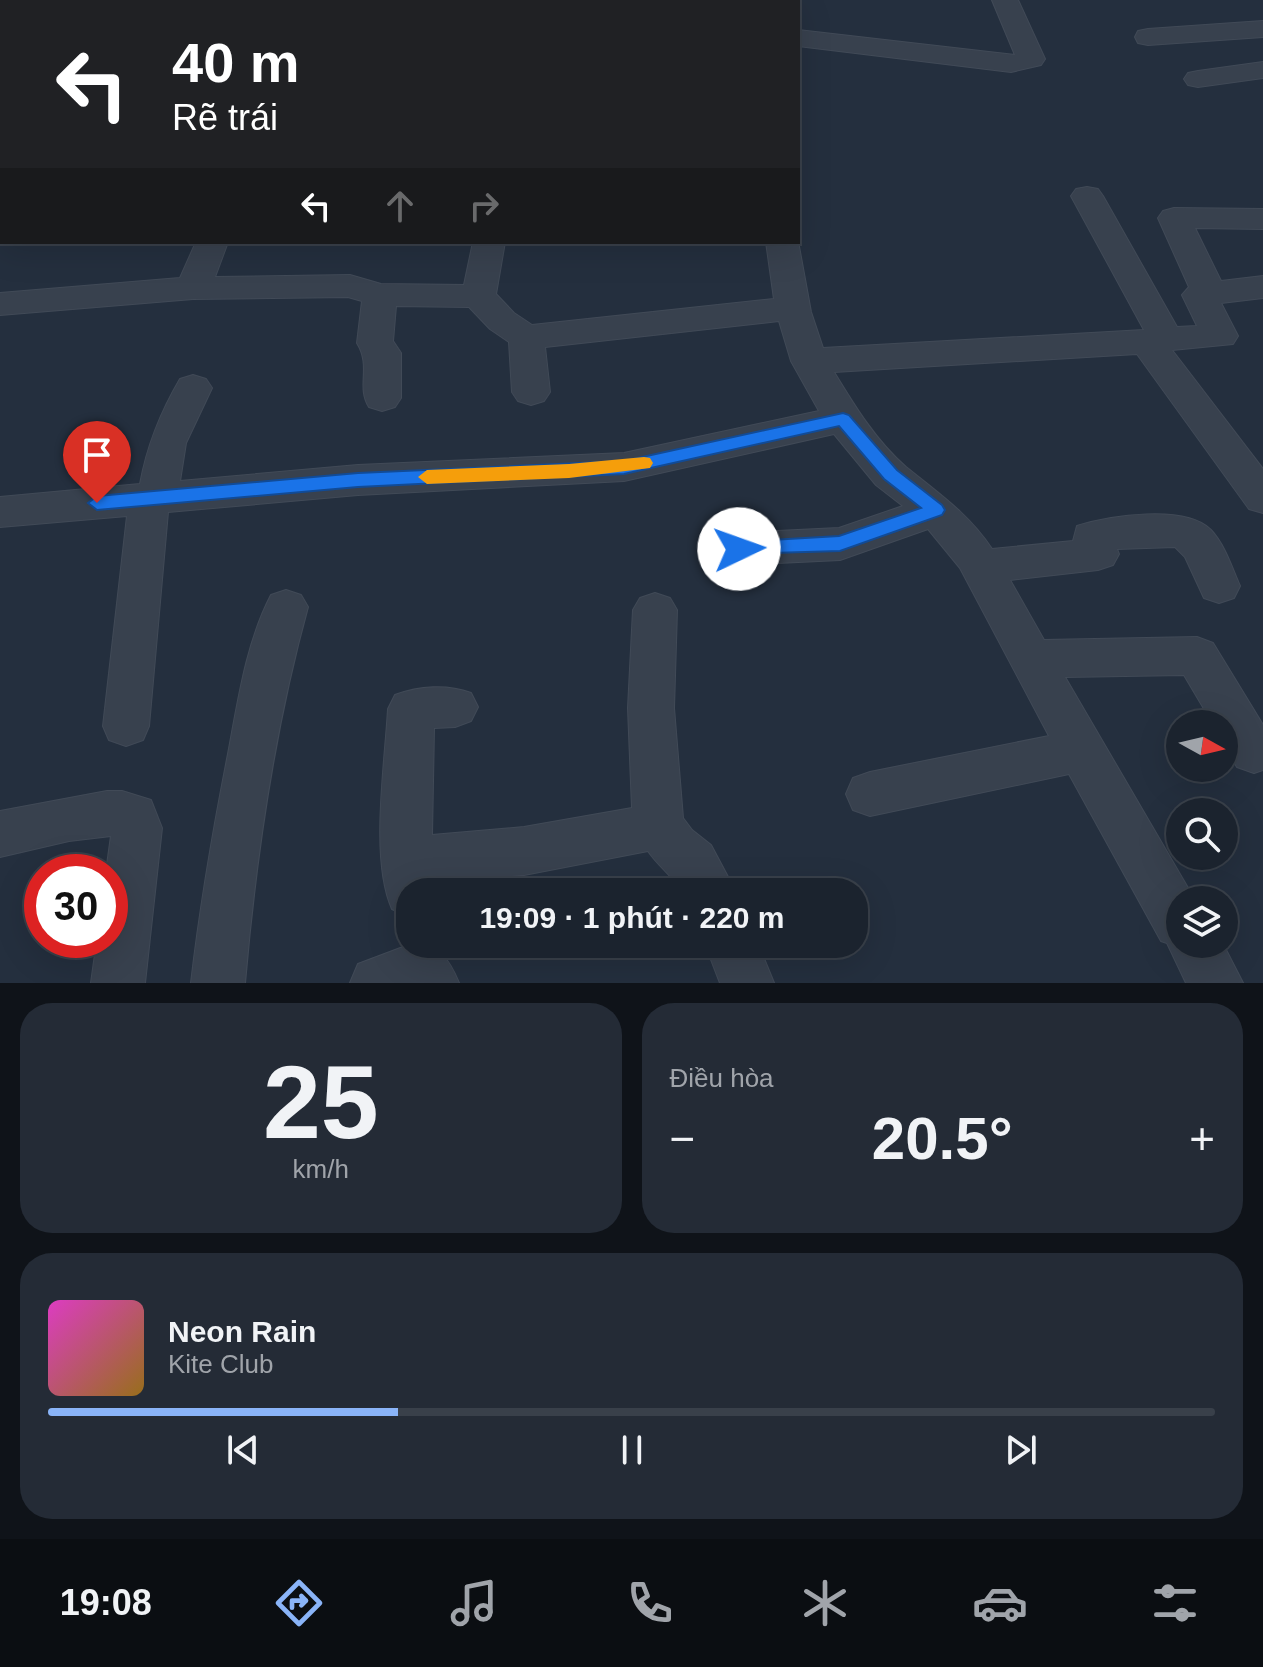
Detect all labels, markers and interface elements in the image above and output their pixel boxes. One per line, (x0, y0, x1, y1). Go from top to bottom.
text: 40 m (172, 31, 300, 94)
icon: left (40, 32, 144, 136)
text: Rẽ trái (172, 97, 278, 138)
icon: left (294, 184, 338, 228)
icon: ahead (378, 184, 422, 228)
icon: right (462, 184, 506, 228)
pin (63, 421, 131, 503)
icon: arrive (75, 433, 119, 477)
position arrow (697, 507, 781, 591)
north arrow (1166, 710, 1238, 782)
map controls (1166, 710, 1238, 958)
button: search (1166, 798, 1238, 870)
speed limit sign: 30 (24, 854, 128, 958)
button: layers (1166, 886, 1238, 958)
text: 19:09 · 1 phút · 220 m (479, 901, 785, 934)
text: 25 (263, 1044, 379, 1160)
text: Điều hòa (670, 1063, 774, 1093)
text: 20.5° (872, 1105, 1013, 1172)
text: − (670, 1114, 695, 1163)
text: + (1189, 1114, 1215, 1163)
text: km/h (293, 1154, 349, 1184)
text: Neon Rain (168, 1315, 316, 1348)
text: Kite Club (168, 1349, 274, 1379)
icon: previous (221, 1428, 265, 1472)
icon: pause (610, 1428, 654, 1472)
icon: next (999, 1428, 1043, 1472)
icon: directions (271, 1575, 327, 1631)
icon: music (446, 1575, 502, 1631)
icon: phone (622, 1575, 678, 1631)
icon: climate (797, 1575, 853, 1631)
icon: car (972, 1575, 1028, 1631)
icon: filters (1147, 1575, 1203, 1631)
text: 19:08 (60, 1582, 152, 1623)

